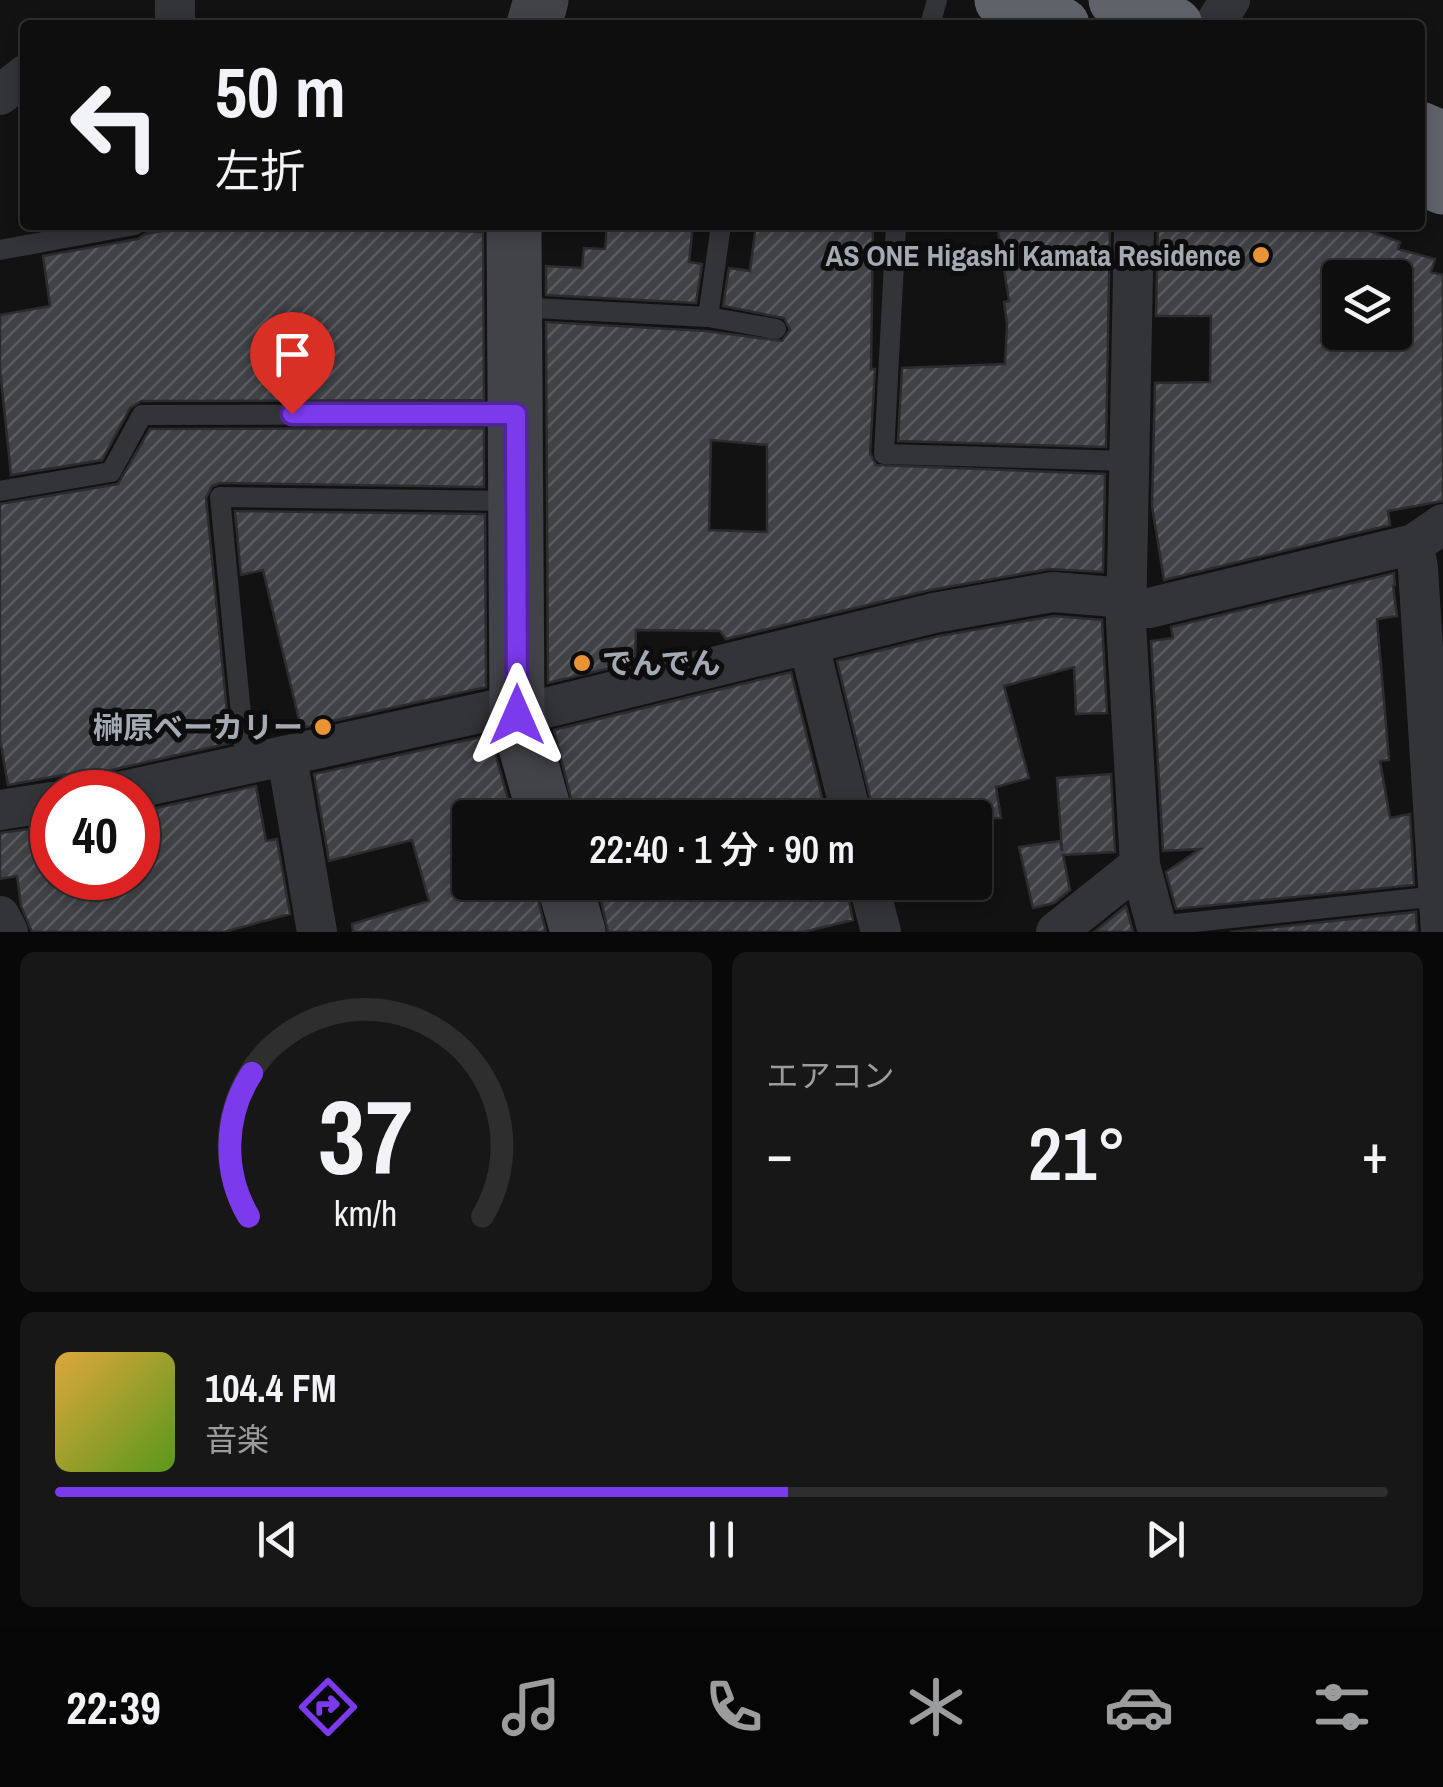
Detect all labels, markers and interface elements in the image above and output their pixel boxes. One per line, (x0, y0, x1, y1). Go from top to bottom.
text: 50 m (215, 45, 346, 139)
icon: left (50, 60, 180, 190)
text: 左折 (215, 140, 305, 201)
place label: AS ONE Higashi Kamata Residence (825, 235, 1241, 275)
marker: AS ONE Higashi Kamata Residence (1250, 244, 1272, 266)
map controls (1322, 260, 1412, 350)
button: layers (1322, 260, 1412, 350)
pin (250, 312, 335, 415)
icon: arrive (265, 327, 320, 382)
place label: でんでん (602, 643, 721, 683)
marker: でんでん (571, 652, 593, 674)
position arrow (465, 663, 569, 767)
place label: 榊原ベーカリー (93, 707, 303, 747)
marker: 榊原ベーカリー (312, 716, 334, 738)
speed limit sign: 40 (30, 770, 160, 900)
text: 22:40 · 1 分 · 90 m (589, 824, 855, 875)
text: エアコン (767, 1054, 895, 1097)
text: 37 (318, 1066, 413, 1206)
text: 21° (1028, 1102, 1126, 1203)
text: − (767, 1116, 793, 1190)
text: + (1362, 1116, 1388, 1190)
text: km/h (334, 1189, 398, 1237)
text: 104.4 FM (205, 1363, 337, 1414)
text: 音楽 (205, 1418, 269, 1461)
icon: previous (250, 1512, 305, 1567)
icon: pause (694, 1512, 749, 1567)
icon: next (1138, 1512, 1193, 1567)
icon: directions (293, 1672, 363, 1742)
icon: music (496, 1672, 566, 1742)
icon: phone (699, 1672, 769, 1742)
icon: climate (901, 1672, 971, 1742)
icon: car (1104, 1672, 1174, 1742)
icon: filters (1307, 1672, 1377, 1742)
text: 22:39 (66, 1677, 161, 1738)

